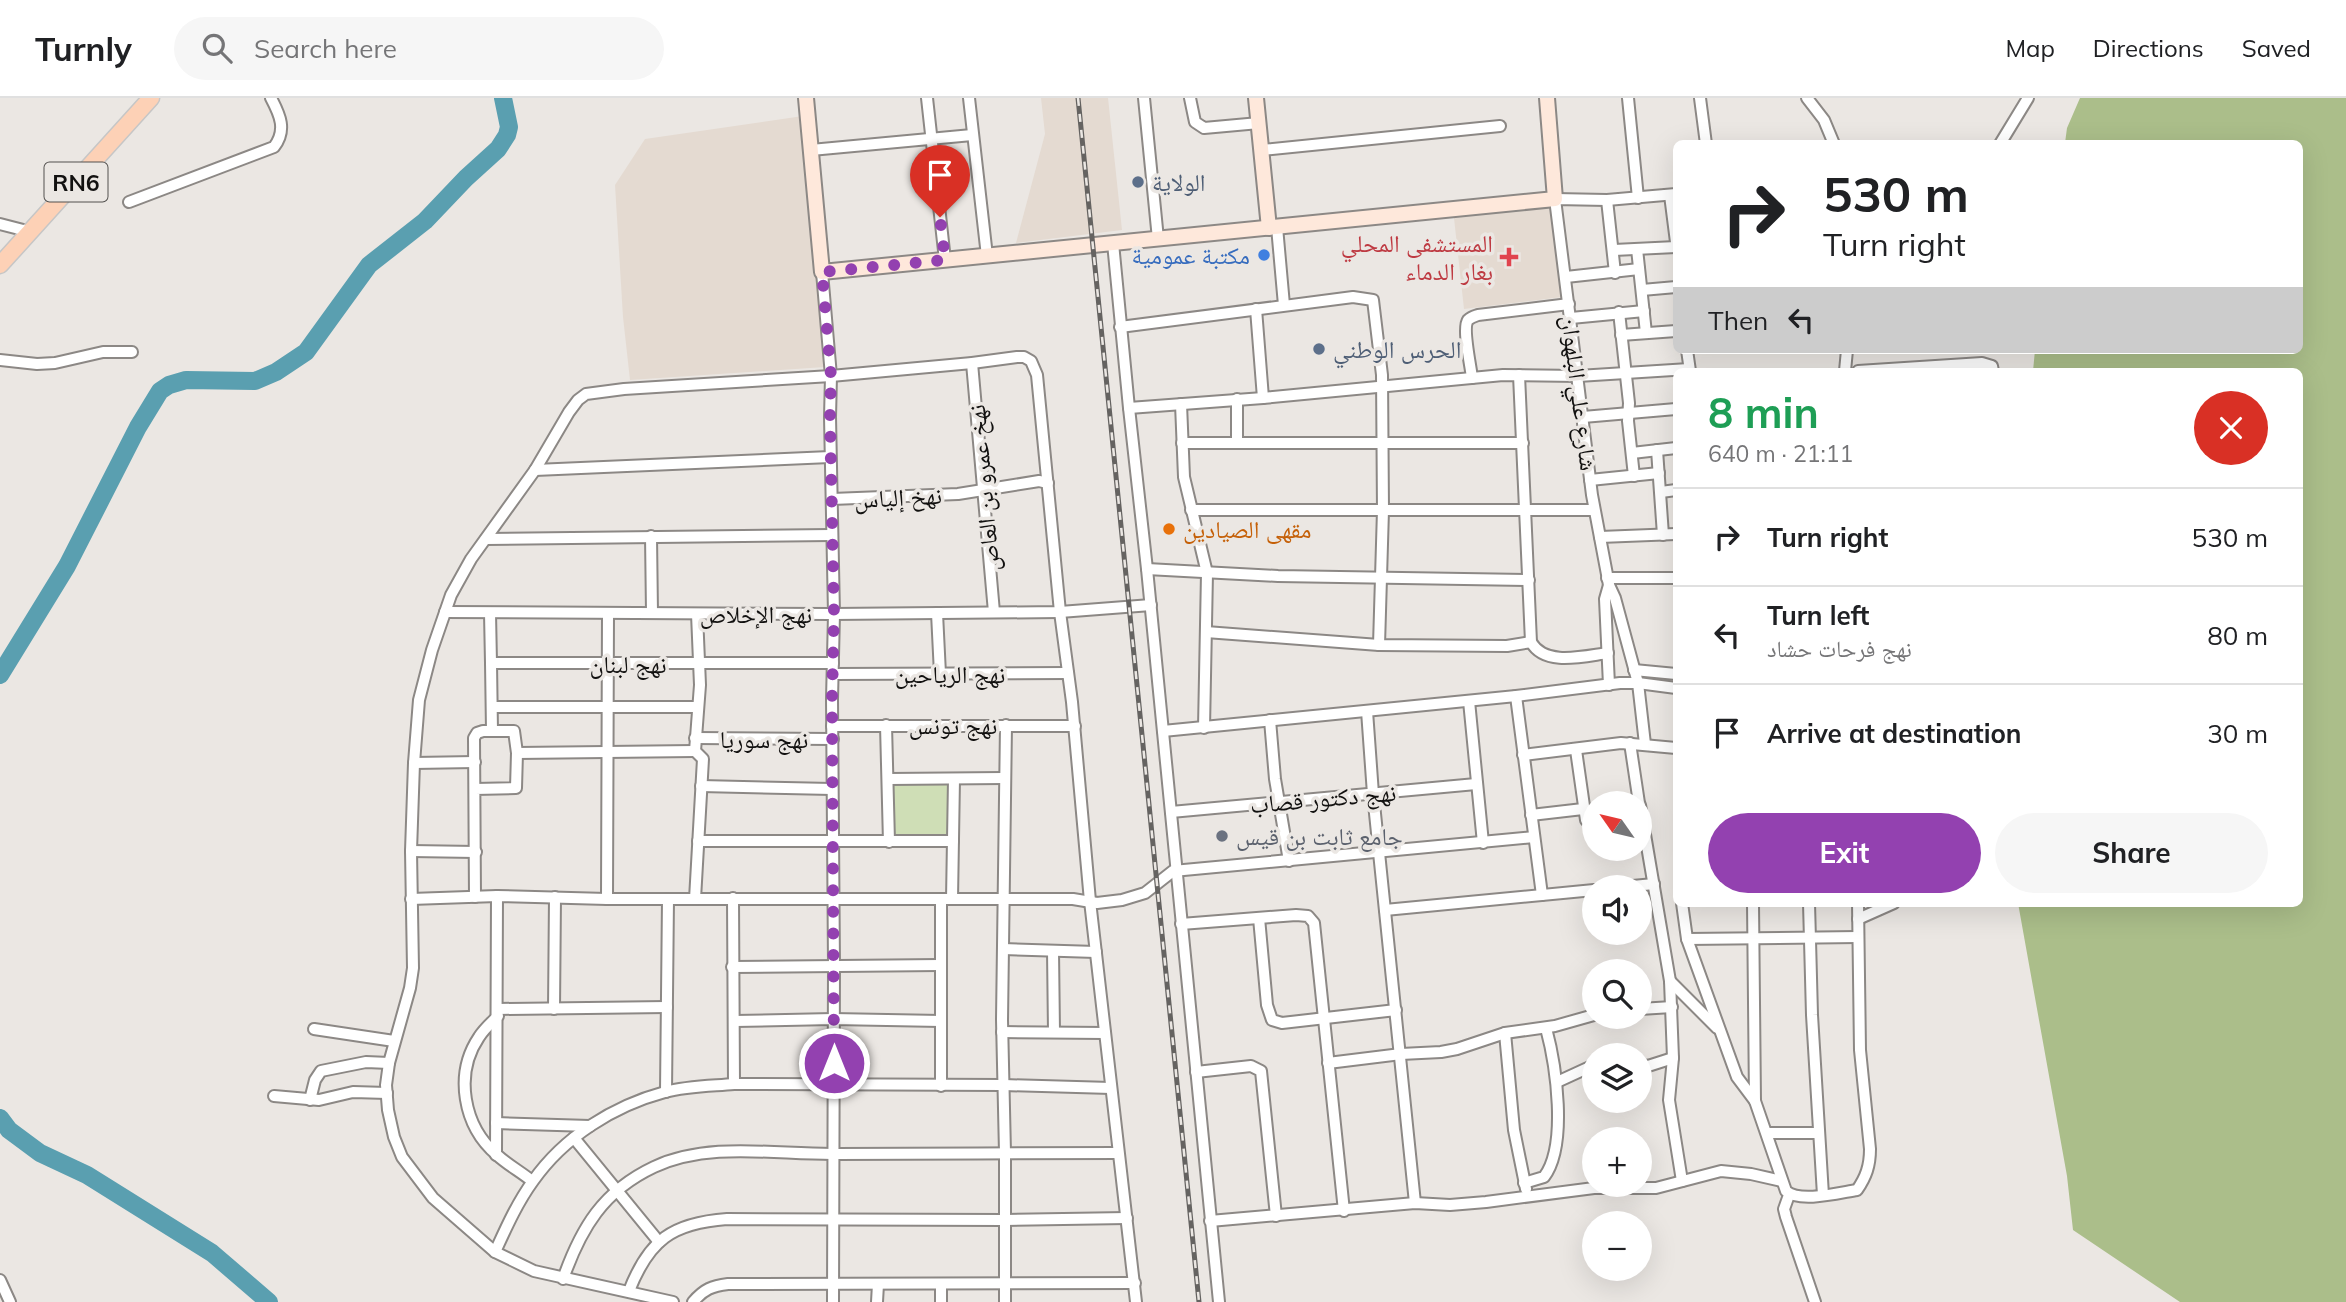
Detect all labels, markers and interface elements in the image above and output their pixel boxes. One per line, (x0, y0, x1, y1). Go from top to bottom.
search box (174, 17, 664, 80)
text: Turnly (35, 28, 132, 69)
icon: search (198, 29, 236, 67)
text: Search here (254, 32, 397, 65)
text: Map (2005, 33, 2055, 63)
text: Directions (2093, 33, 2204, 63)
text: Saved (2242, 33, 2311, 63)
pin (910, 145, 970, 217)
icon: arrive (921, 156, 959, 194)
road number: RN6 (44, 162, 108, 202)
text: 530 m (1823, 163, 1969, 224)
place label: الولاية (1152, 167, 1206, 197)
icon: right (1708, 168, 1799, 259)
marker: الولاية (1130, 174, 1146, 190)
text: Turn right (1823, 224, 1966, 264)
place label: المستشفى المحلي بغار الدماء (1341, 228, 1493, 286)
place label: مكتبة عمومية (1132, 240, 1250, 270)
marker: مكتبة عمومية (1256, 247, 1272, 263)
marker: المستشفى المحلي بغار الدماء (1499, 247, 1519, 267)
icon: left (1782, 301, 1820, 339)
text: Then (1708, 304, 1768, 337)
street label: شارع علي البلهوان (1551, 314, 1604, 473)
place label: الحرس الوطني (1333, 334, 1461, 369)
marker: الحرس الوطني (1311, 341, 1327, 357)
text: 8 min (1708, 386, 1819, 439)
button: close (2194, 391, 2268, 465)
street label: نهخ عمرو بن العاص (961, 403, 1006, 573)
text: 640 m · 21:11 (1708, 439, 1853, 468)
street label: نهخ إلياس (853, 480, 943, 515)
place label: مقهى الصيادين (1183, 514, 1312, 544)
icon: right (1708, 518, 1746, 556)
marker: مقهى الصيادين (1161, 521, 1177, 537)
text: Turn right (1767, 521, 1888, 554)
text: 530 m (2192, 521, 2268, 554)
street label: نهج الإخلاص (700, 599, 812, 630)
text: Turn left (1767, 599, 1869, 632)
icon: left (1708, 616, 1746, 654)
text: 80 m (2207, 619, 2268, 652)
text: نهج فرحات حشاد (1767, 634, 1912, 663)
street label: نهج لبنان (589, 649, 667, 680)
street label: نهج الرياحين (895, 659, 1005, 690)
street label: نهج تونس (909, 710, 997, 741)
icon: arrive (1708, 714, 1746, 752)
text: Arrive at destination (1767, 717, 2022, 750)
text: 30 m (2207, 717, 2268, 750)
street label: نهج سوريا (720, 724, 808, 755)
street label: نهج دكتور قصاب (1249, 777, 1397, 820)
north arrow (1582, 791, 1652, 861)
map controls (1582, 791, 1652, 1281)
button: Exit (1708, 813, 1981, 893)
button: Share (1995, 813, 2268, 893)
place label: جامع ثابت بن قیس (1236, 821, 1403, 852)
marker: جامع ثابت بن قیس (1214, 828, 1230, 844)
button: sound (1582, 875, 1652, 945)
button: search (1582, 959, 1652, 1029)
position arrow (797, 1026, 871, 1100)
button: layers (1582, 1043, 1652, 1113)
button: + (1582, 1127, 1652, 1197)
button: − (1582, 1211, 1652, 1281)

